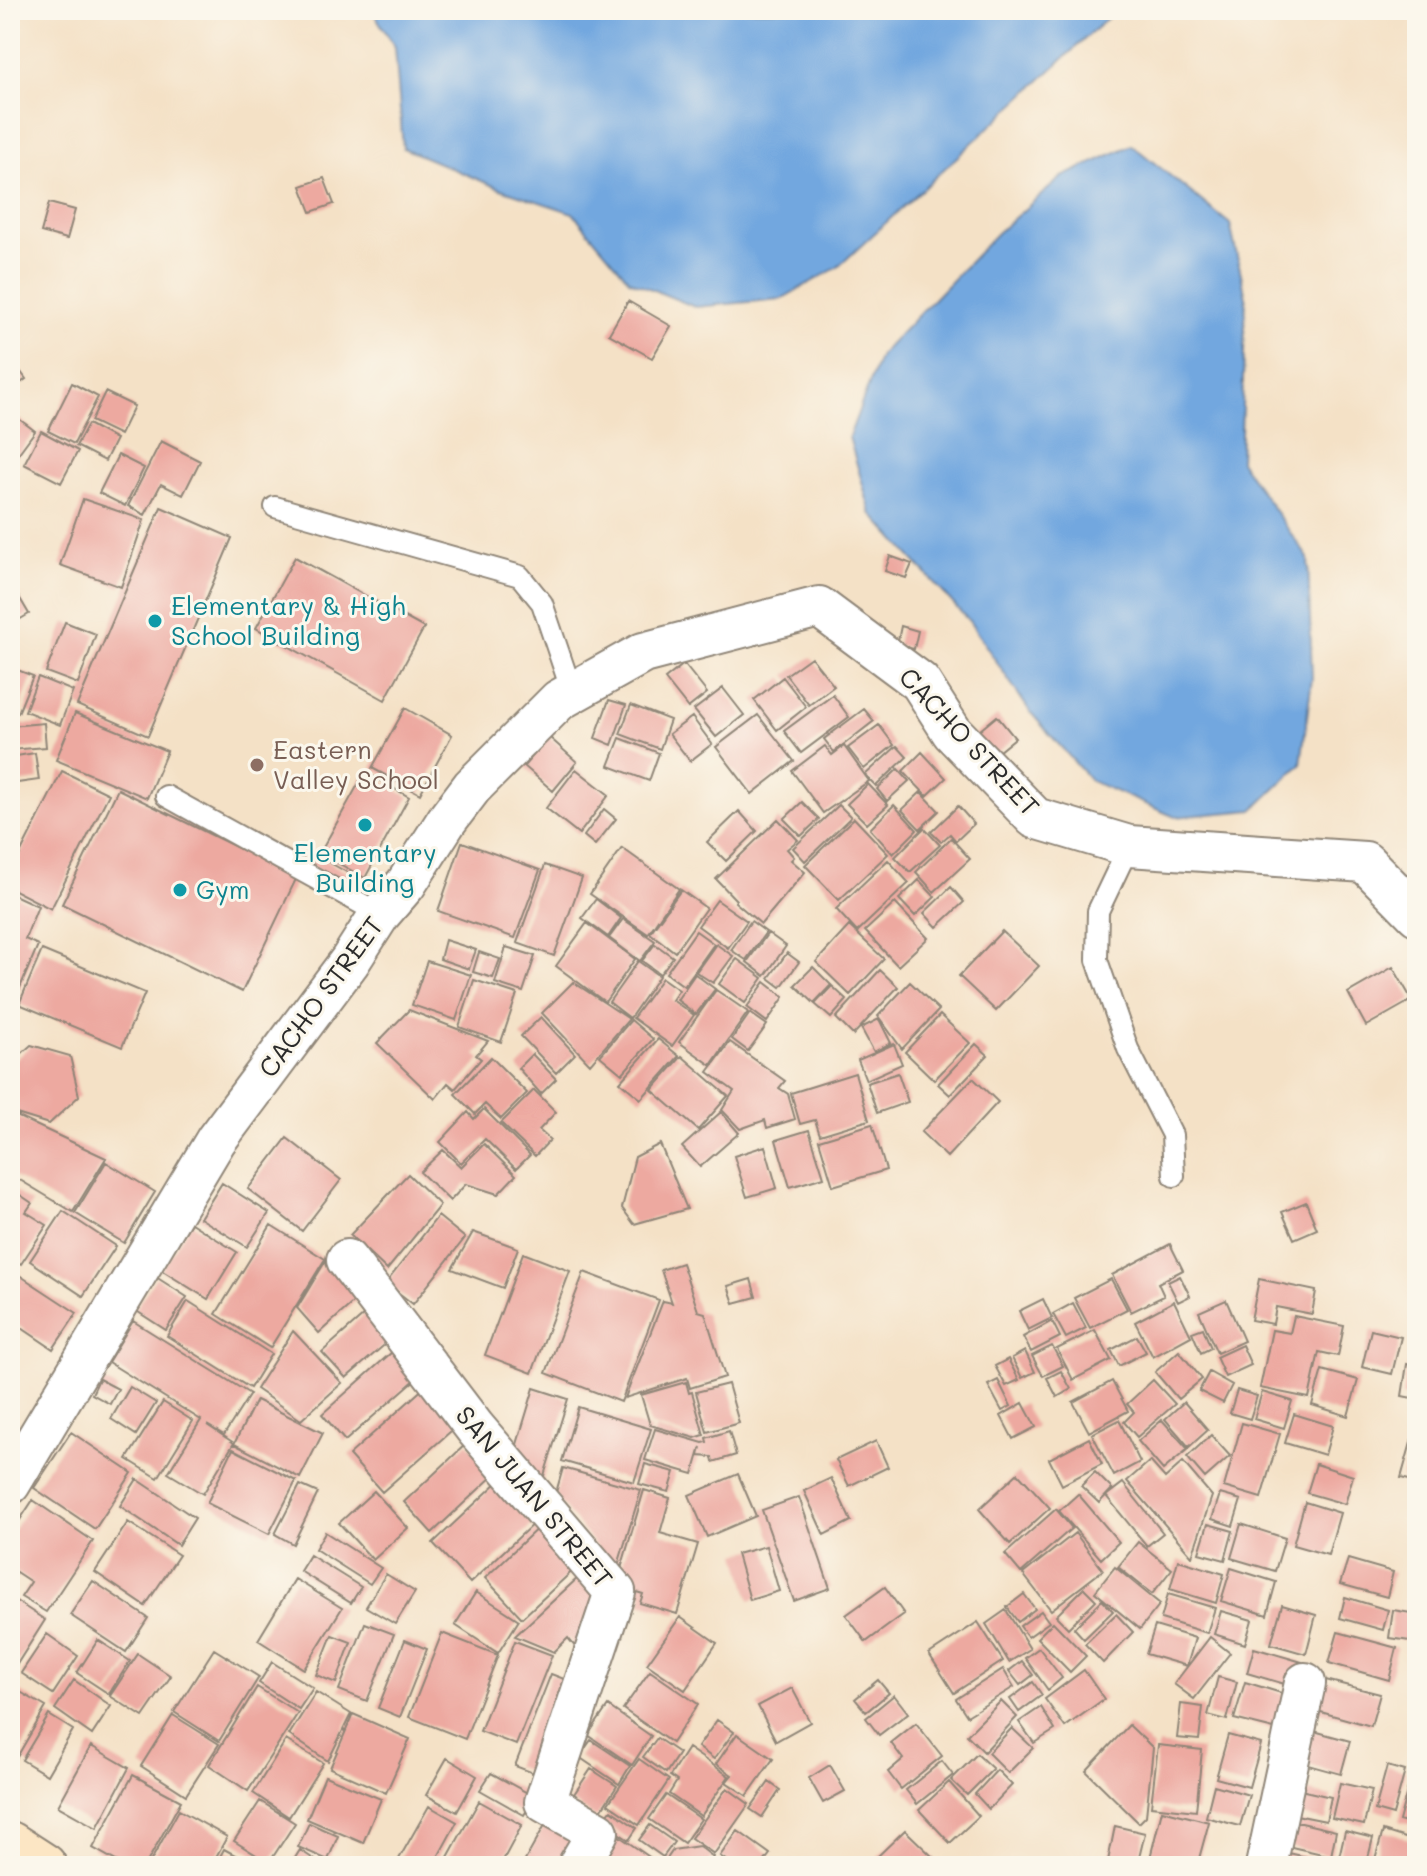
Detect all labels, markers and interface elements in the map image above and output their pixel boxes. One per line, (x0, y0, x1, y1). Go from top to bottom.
place label: Elementary & High School Building (171, 588, 406, 652)
marker: Elementary & High School Building (146, 612, 164, 630)
street label: CACHO STREET (892, 660, 1047, 823)
place label: Eastern Valley School (273, 732, 439, 796)
marker: Eastern Valley School (248, 756, 266, 774)
marker: Elementary Building (356, 816, 374, 834)
place label: Elementary Building (293, 835, 437, 899)
place label: Gym (196, 872, 250, 906)
marker: Gym (171, 881, 189, 899)
street label: CACHO STREET (250, 909, 390, 1084)
street label: SAN JUAN STREET (449, 1398, 621, 1594)

